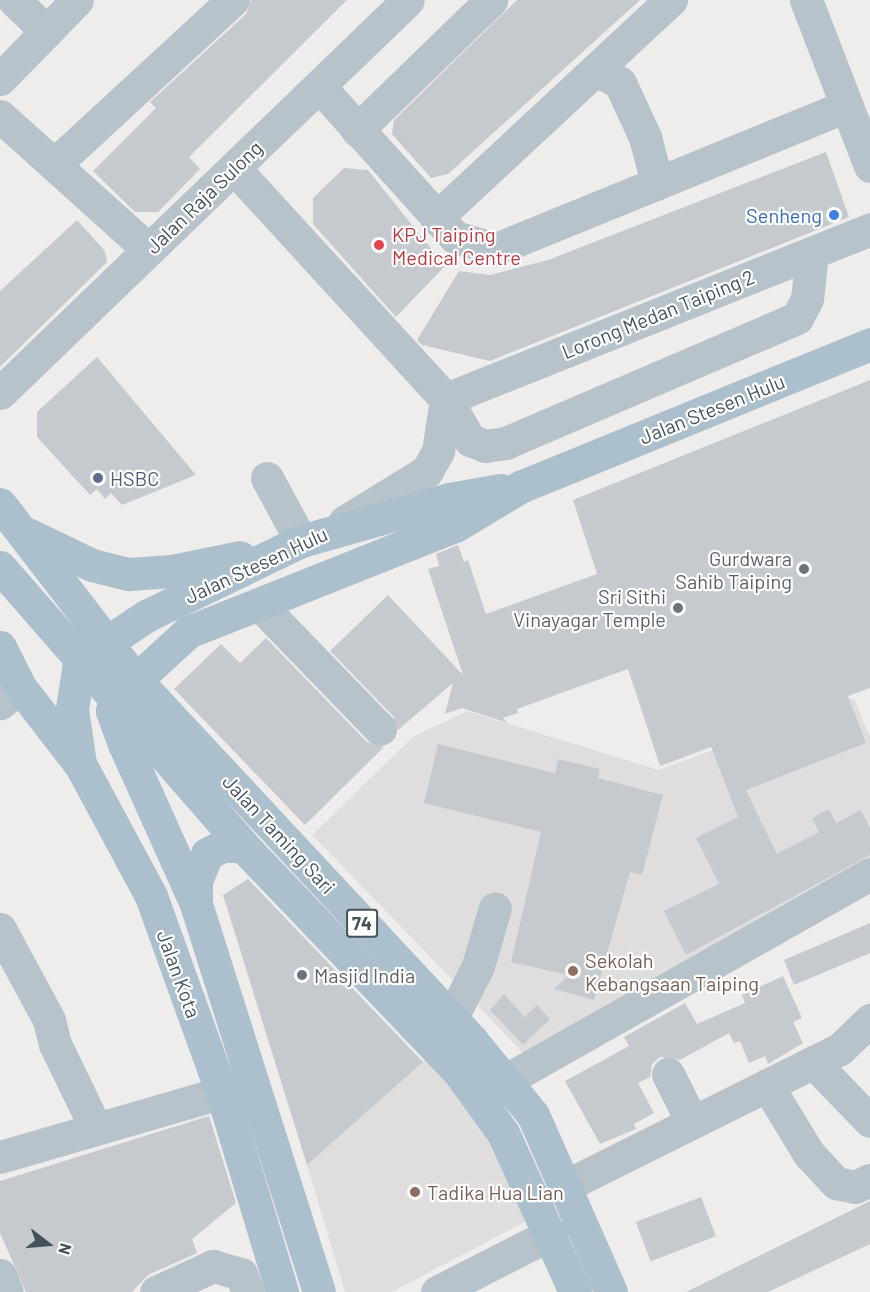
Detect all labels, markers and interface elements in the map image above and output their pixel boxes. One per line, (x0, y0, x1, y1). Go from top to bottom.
street label: Jalan Raja Sulong (141, 135, 267, 259)
place label: Senheng (746, 203, 822, 227)
marker: Senheng (827, 208, 841, 222)
place label: KPJ Taiping Medical Centre (392, 222, 521, 269)
marker: KPJ Taiping Medical Centre (370, 236, 388, 254)
street label: Lorong Medan Taiping 2 (558, 264, 758, 364)
street label: Jalan Stesen Hulu (636, 369, 788, 449)
place label: HSBC (110, 466, 159, 490)
marker: HSBC (91, 471, 105, 485)
street label: Jalan Stesen Hulu (181, 521, 331, 609)
place label: Gurdwara Sahib Taiping (675, 546, 792, 593)
marker: Gurdwara Sahib Taiping (797, 562, 811, 576)
place label: Sri Sithi Vinayagar Temple (513, 584, 666, 631)
marker: Sri Sithi Vinayagar Temple (671, 601, 685, 615)
street label: Jalan Taming Sari (218, 769, 340, 899)
road number: 74 (346, 908, 378, 938)
street label: Jalan Kota (152, 927, 206, 1021)
place label: Sekolah Kebangsaan Taiping (585, 948, 759, 995)
place label: Masjid India (314, 963, 415, 987)
marker: Sekolah Kebangsaan Taiping (566, 964, 580, 978)
marker: Masjid India (295, 968, 309, 982)
place label: Tadika Hua Lian (427, 1180, 564, 1204)
marker: Tadika Hua Lian (408, 1185, 422, 1199)
north arrow (18, 1214, 78, 1274)
text: N (55, 1241, 76, 1257)

